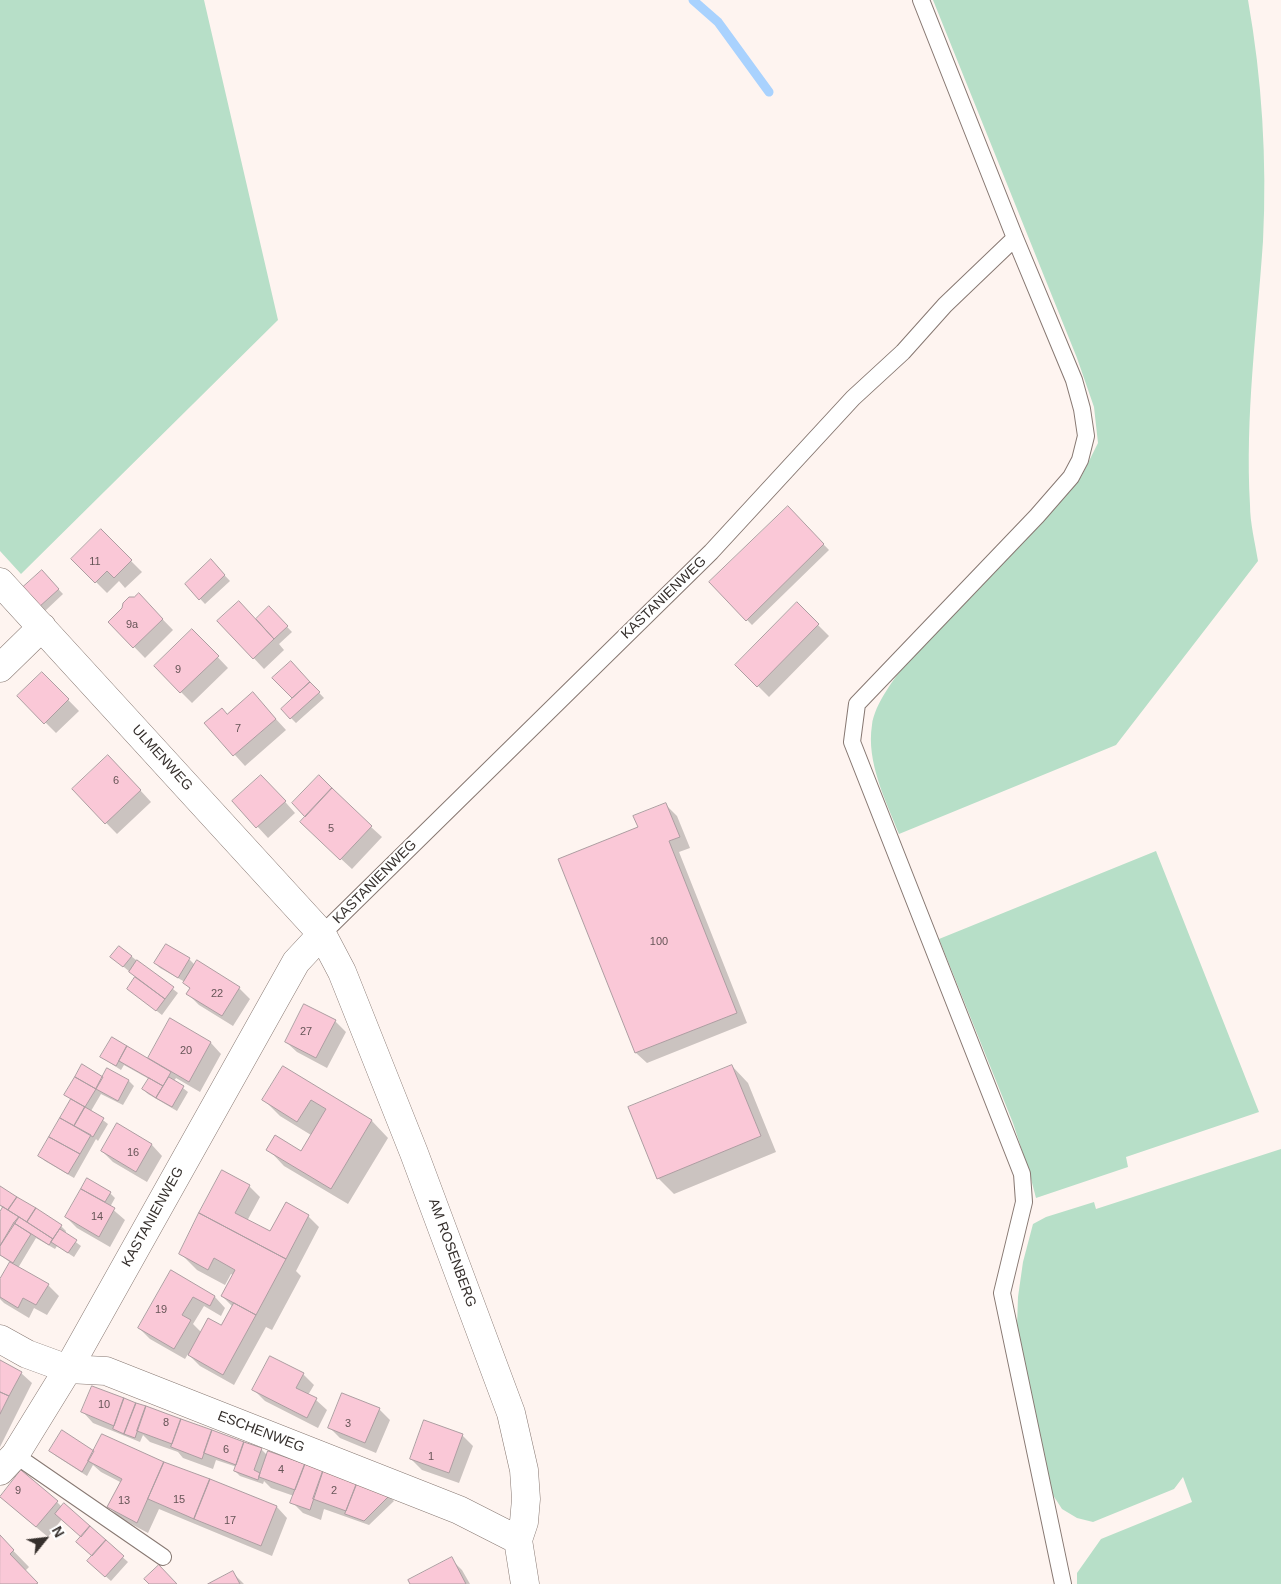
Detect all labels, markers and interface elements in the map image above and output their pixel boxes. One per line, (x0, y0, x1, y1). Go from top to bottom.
street label: KASTANIENWEG (618, 553, 710, 643)
house number: 11 (89, 555, 101, 569)
house number: 9a (126, 618, 138, 632)
house number: 9 (175, 663, 181, 677)
street label: ULMENWEG (128, 722, 196, 794)
house number: 7 (235, 722, 241, 736)
house number: 6 (113, 774, 119, 788)
house number: 5 (328, 822, 334, 836)
street label: KASTANIENWEG (330, 837, 420, 927)
house number: 100 (650, 935, 668, 949)
house number: 22 (211, 987, 223, 1001)
house number: 27 (300, 1025, 312, 1039)
house number: 20 (180, 1044, 192, 1058)
house number: 16 (127, 1146, 139, 1160)
street label: KASTANIENWEG (119, 1164, 187, 1270)
street label: AM ROSENBERG (425, 1196, 479, 1310)
house number: 14 (91, 1210, 103, 1224)
house number: 19 (155, 1303, 167, 1317)
house number: 10 (98, 1398, 110, 1412)
street label: ESCHENWEG (215, 1408, 307, 1456)
house number: 8 (163, 1416, 169, 1430)
house number: 3 (345, 1417, 351, 1431)
house number: 6 (223, 1443, 229, 1457)
house number: 1 (428, 1450, 434, 1464)
house number: 4 (278, 1463, 284, 1477)
house number: 9 (15, 1484, 21, 1498)
house number: 2 (331, 1484, 337, 1498)
house number: 15 (173, 1493, 185, 1507)
house number: 13 (118, 1494, 130, 1508)
north arrow (20, 1514, 70, 1564)
house number: 17 (224, 1514, 236, 1528)
text: N (49, 1523, 68, 1540)

